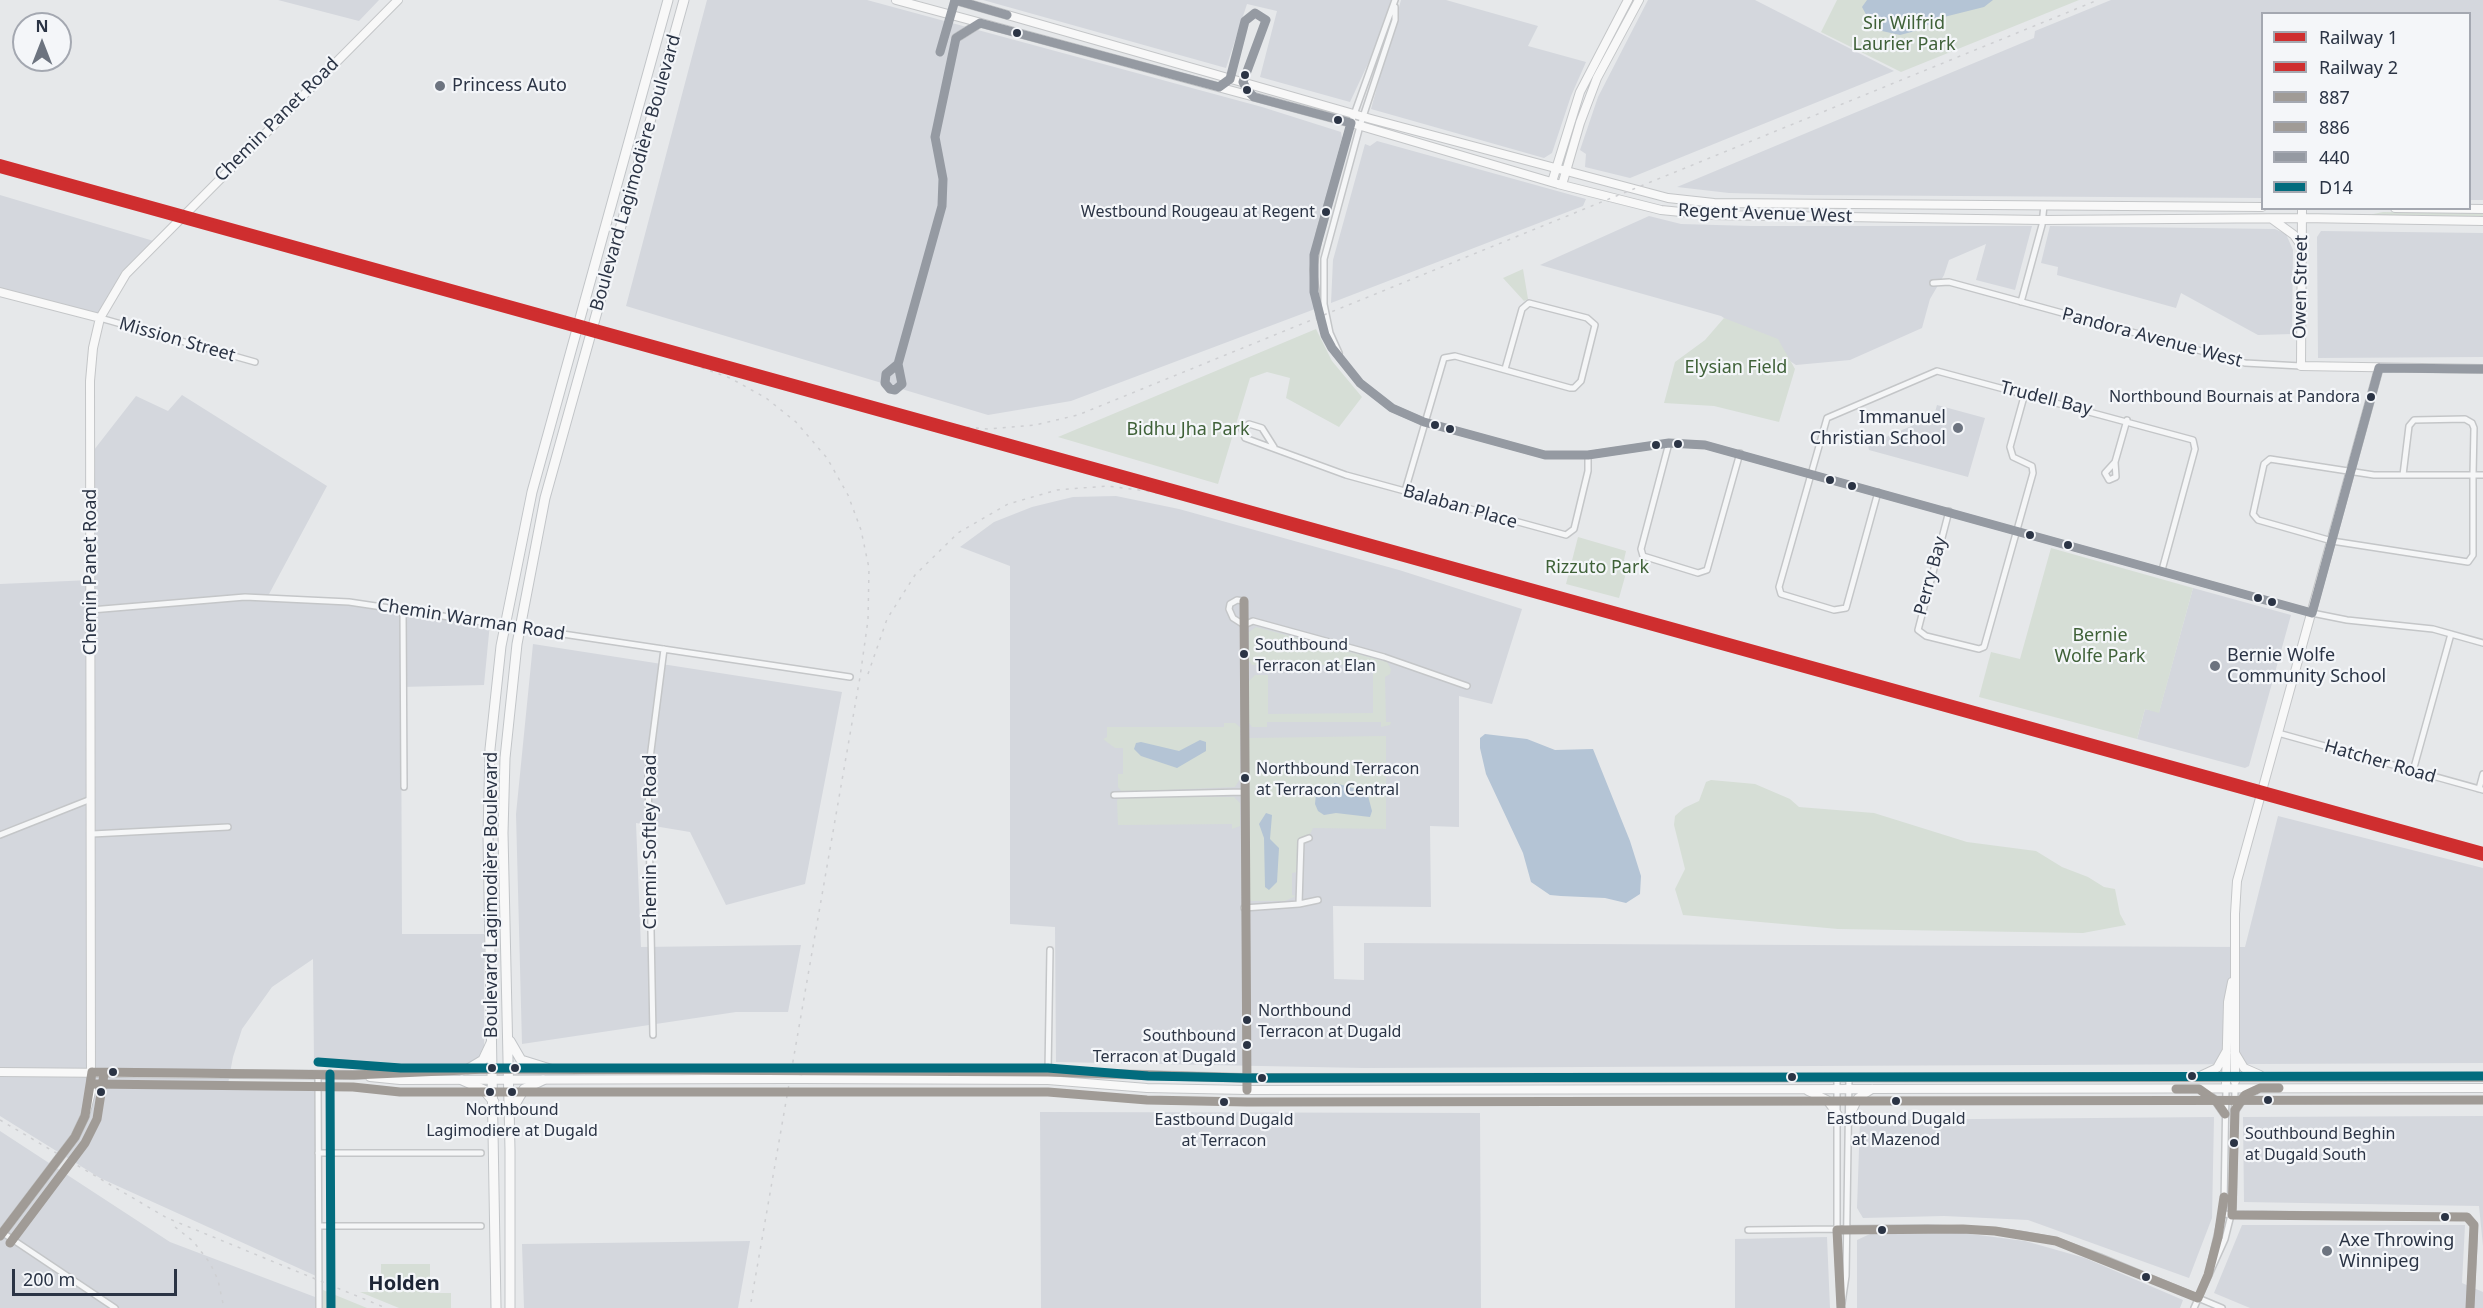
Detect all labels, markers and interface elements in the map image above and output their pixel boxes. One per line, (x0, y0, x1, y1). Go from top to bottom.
north arrow (12, 12, 72, 72)
legend (2261, 12, 2471, 210)
park label: Sir Wilfrid Laurier Park (1852, 13, 1956, 56)
text: N (35, 15, 49, 37)
text: Railway 1 (2319, 25, 2398, 49)
unlabelled marker (1011, 27, 1023, 39)
street label: Boulevard Lagimodière Boulevard (586, 32, 686, 314)
street label: Chemin Panet Road (210, 53, 344, 187)
text: Railway 2 (2319, 55, 2398, 79)
unlabelled marker (1239, 69, 1251, 81)
place label: Princess Auto (452, 75, 567, 97)
marker: Princess Auto (433, 79, 447, 93)
unlabelled marker (1241, 84, 1253, 96)
text: 887 (2319, 85, 2350, 109)
unlabelled marker (1332, 114, 1344, 126)
text: 886 (2319, 115, 2350, 139)
text: 440 (2319, 145, 2350, 169)
text: D14 (2319, 175, 2353, 199)
street label: Regent Avenue West (1677, 200, 1853, 228)
place label: Westbound Rougeau at Regent (1081, 202, 1315, 222)
marker: Westbound Rougeau at Regent (1320, 206, 1332, 218)
street label: Owen Street (2289, 235, 2313, 339)
street label: Pandora Avenue West (2060, 304, 2244, 372)
street label: Mission Street (116, 313, 238, 367)
park label: Elysian Field (1685, 357, 1787, 379)
street label: Trudell Bay (1998, 377, 2094, 421)
place label: Northbound Bournais at Pandora (2109, 387, 2360, 407)
marker: Northbound Bournais at Pandora (2365, 391, 2377, 403)
place label: Immanuel Christian School (1810, 407, 1946, 450)
park label: Bidhu Jha Park (1126, 419, 1250, 441)
unlabelled marker (1429, 419, 1441, 431)
marker: Immanuel Christian School (1951, 421, 1965, 435)
unlabelled marker (1444, 423, 1456, 435)
unlabelled marker (1672, 438, 1684, 450)
unlabelled marker (1650, 439, 1662, 451)
unlabelled marker (1824, 474, 1836, 486)
street label: Balaban Place (1400, 480, 1520, 534)
unlabelled marker (1846, 480, 1858, 492)
street label: Chemin Panet Road (80, 489, 102, 655)
unlabelled marker (2024, 529, 2036, 541)
street label: Perry Bay (1910, 534, 1952, 618)
unlabelled marker (2062, 539, 2074, 551)
park label: Rizzuto Park (1545, 557, 1649, 579)
unlabelled marker (2252, 592, 2264, 604)
street label: Chemin Warman Road (376, 594, 566, 646)
unlabelled marker (2266, 596, 2278, 608)
park label: Bernie Wolfe Park (2055, 625, 2145, 668)
place label: Southbound Terracon at Elan (1255, 635, 1376, 673)
place label: Bernie Wolfe Community School (2227, 645, 2386, 688)
marker: Southbound Terracon at Elan (1238, 648, 1250, 660)
marker: Bernie Wolfe Community School (2208, 659, 2222, 673)
street label: Hatcher Road (2322, 736, 2438, 788)
street label: Boulevard Lagimodière Boulevard (481, 752, 503, 1038)
street label: Chemin Softley Road (640, 755, 662, 929)
place label: Northbound Terracon at Terracon Central (1256, 759, 1419, 797)
marker: Northbound Terracon at Terracon Central (1239, 772, 1251, 784)
place label: Northbound Terracon at Dugald (1258, 1001, 1401, 1039)
marker: Northbound Terracon at Dugald (1241, 1014, 1253, 1026)
place label: Southbound Terracon at Dugald (1093, 1026, 1236, 1064)
marker: Southbound Terracon at Dugald (1241, 1039, 1253, 1051)
unlabelled marker (486, 1062, 498, 1074)
unlabelled marker (509, 1062, 521, 1074)
unlabelled marker (107, 1066, 119, 1078)
unlabelled marker (2186, 1070, 2198, 1082)
unlabelled marker (1786, 1071, 1798, 1083)
unlabelled marker (1256, 1072, 1268, 1084)
unlabelled marker (95, 1086, 107, 1098)
unlabelled marker (484, 1086, 496, 1098)
marker: Northbound Lagimodiere at Dugald (506, 1086, 518, 1098)
unlabelled marker (2262, 1094, 2274, 1106)
marker: Eastbound Dugald at Mazenod (1890, 1095, 1902, 1107)
marker: Eastbound Dugald at Terracon (1218, 1096, 1230, 1108)
place label: Northbound Lagimodiere at Dugald (426, 1100, 598, 1138)
place label: Eastbound Dugald at Mazenod (1827, 1109, 1965, 1147)
place label: Eastbound Dugald at Terracon (1155, 1110, 1293, 1148)
place label: Southbound Beghin at Dugald South (2245, 1124, 2395, 1162)
marker: Southbound Beghin at Dugald South (2228, 1137, 2240, 1149)
unlabelled marker (2439, 1211, 2451, 1223)
unlabelled marker (1876, 1224, 1888, 1236)
place label: Axe Throwing Winnipeg (2339, 1230, 2454, 1272)
marker: Axe Throwing Winnipeg (2320, 1244, 2334, 1258)
scale bar (15, 1257, 180, 1295)
text: 200 m (23, 1267, 75, 1291)
unlabelled marker (2140, 1271, 2152, 1283)
district label: Holden (368, 1272, 440, 1296)

